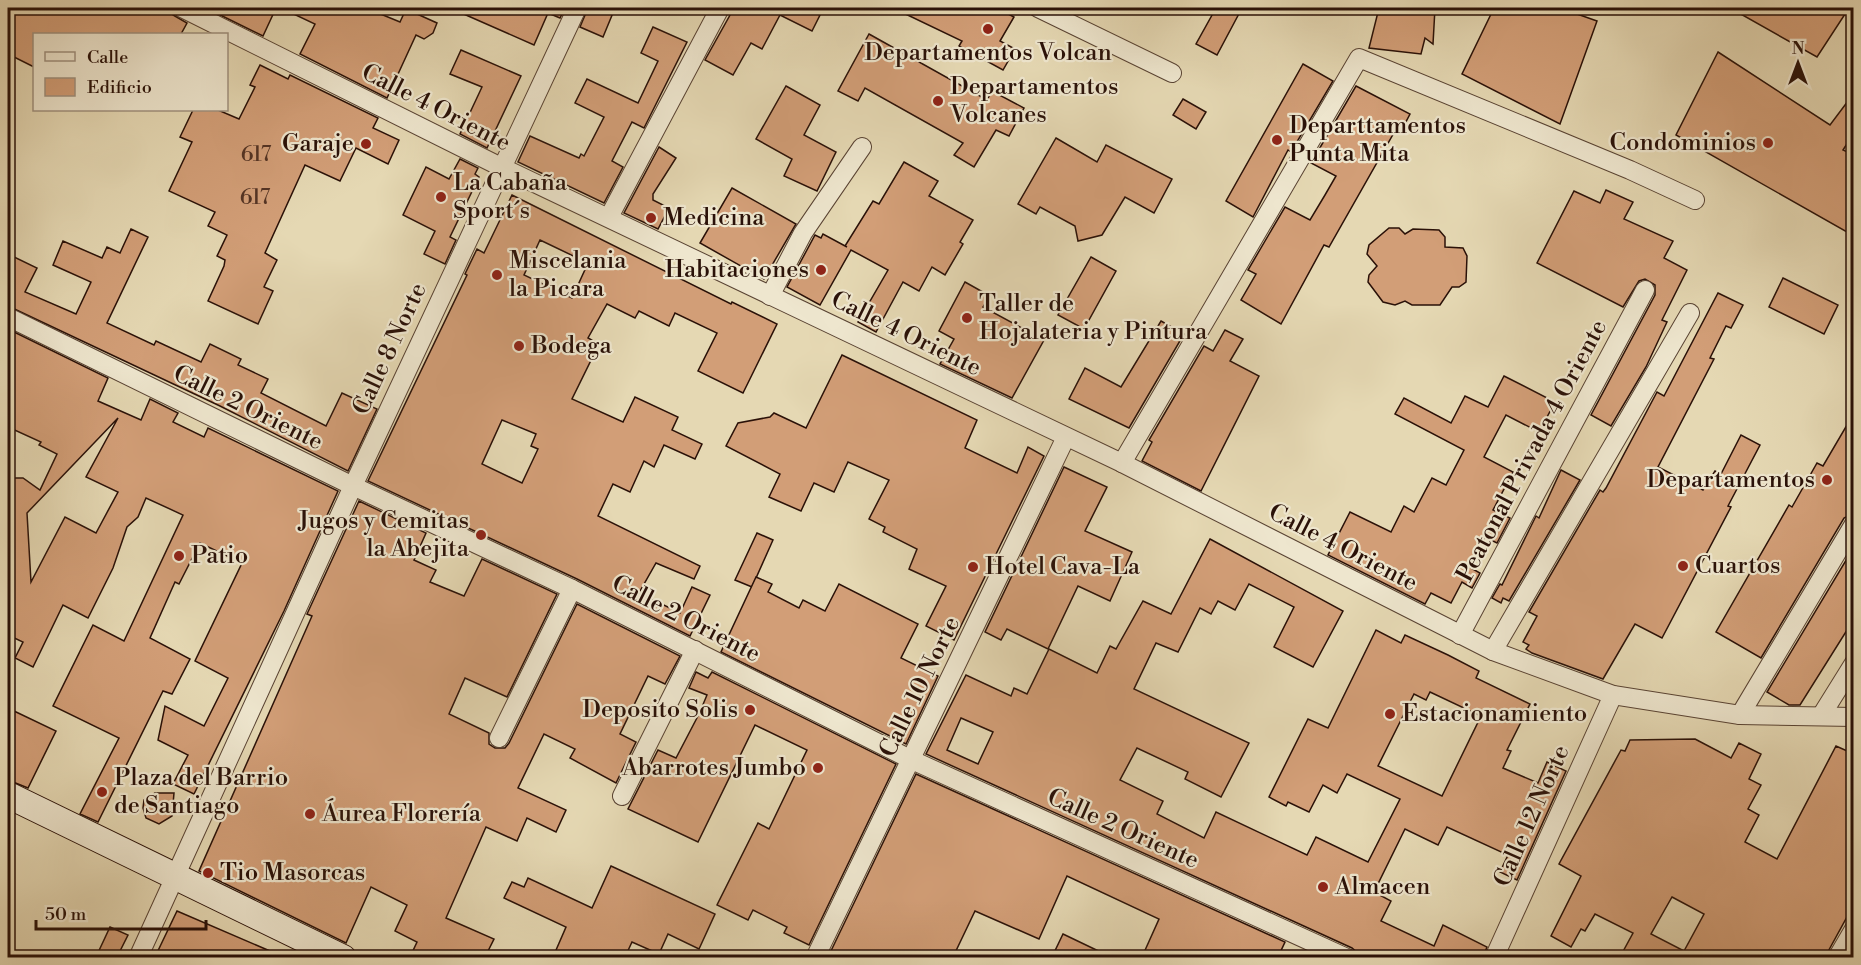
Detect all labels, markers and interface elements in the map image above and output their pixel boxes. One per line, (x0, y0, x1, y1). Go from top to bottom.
marker: Departamentos Volcan (981, 22, 995, 36)
legend (33, 33, 228, 111)
north arrow (1768, 33, 1828, 93)
place label: Departamentos Volcan (864, 38, 1112, 68)
text: N (1792, 39, 1805, 59)
text: Calle (87, 46, 128, 69)
street label: Calle 4 Oriente (356, 58, 516, 158)
place label: Departamentos Volcanes (949, 72, 1119, 130)
text: Edificio (87, 76, 152, 99)
marker: Departamentos Volcanes (931, 94, 945, 108)
place label: Departtamentos Punta Mita (1289, 111, 1466, 169)
place label: Condominios (1609, 128, 1756, 158)
place label: Garaje (282, 129, 354, 159)
marker: Departtamentos Punta Mita (1270, 133, 1284, 147)
marker: Condominios (1761, 136, 1775, 150)
marker: Garaje (359, 137, 373, 151)
house number: 617 (241, 142, 272, 168)
place label: La Cabaña Sport´s (453, 168, 568, 226)
house number: 617 (240, 185, 271, 211)
marker: La Cabaña Sport´s (434, 190, 448, 204)
place label: Medicina (663, 203, 765, 233)
marker: Medicina (644, 211, 658, 225)
place label: Miscelania la Picara (509, 246, 627, 304)
place label: Habitaciones (665, 255, 809, 285)
marker: Habitaciones (814, 263, 828, 277)
marker: Miscelania la Picara (490, 268, 504, 282)
street label: Calle 8 Norte (346, 278, 434, 420)
street label: Calle 4 Oriente (826, 285, 986, 383)
place label: Taller de Hojalateria y Pintura (979, 289, 1208, 347)
marker: Taller de Hojalateria y Pintura (960, 311, 974, 325)
street label: Peatonal Privada 4 Oriente (1450, 315, 1614, 587)
place label: Bodega (530, 331, 613, 361)
marker: Bodega (512, 339, 526, 353)
street label: Calle 2 Oriente (168, 359, 328, 457)
place label: Departamentos (1646, 465, 1815, 495)
marker: Departamentos (1820, 473, 1834, 487)
street label: Calle 4 Oriente (1263, 498, 1423, 598)
place label: Jugos y Cemitas la Abejita (297, 506, 470, 564)
marker: Jugos y Cemitas la Abejita (474, 528, 488, 542)
place label: Patio (191, 541, 248, 571)
marker: Patio (172, 549, 186, 563)
place label: Cuartos (1695, 551, 1781, 581)
place label: Hotel Cava-La (985, 552, 1141, 582)
marker: Cuartos (1676, 559, 1690, 573)
marker: Hotel Cava-La (966, 560, 980, 574)
street label: Calle 2 Oriente (607, 569, 765, 669)
street label: Calle 10 Norte (873, 612, 967, 762)
place label: Deposito Solis (582, 695, 738, 725)
place label: Estacionamiento (1402, 699, 1587, 729)
marker: Deposito Solis (743, 703, 757, 717)
marker: Estacionamiento (1383, 707, 1397, 721)
street label: Calle 12 Norte (1487, 741, 1577, 891)
place label: Abarrotes Jumbo (621, 753, 806, 783)
marker: Abarrotes Jumbo (811, 761, 825, 775)
place label: Plaza del Barrio de Santiago (114, 763, 288, 821)
street label: Calle 2 Oriente (1042, 782, 1204, 876)
marker: Plaza del Barrio de Santiago (95, 785, 109, 799)
place label: Áurea Florería (321, 798, 482, 829)
marker: Áurea Florería (303, 807, 317, 821)
place label: Tio Masorcas (220, 858, 365, 888)
marker: Tio Masorcas (201, 866, 215, 880)
place label: Almacen (1334, 872, 1430, 902)
marker: Almacen (1316, 880, 1330, 894)
scale bar (36, 893, 206, 931)
text: 50 m (45, 903, 87, 926)

